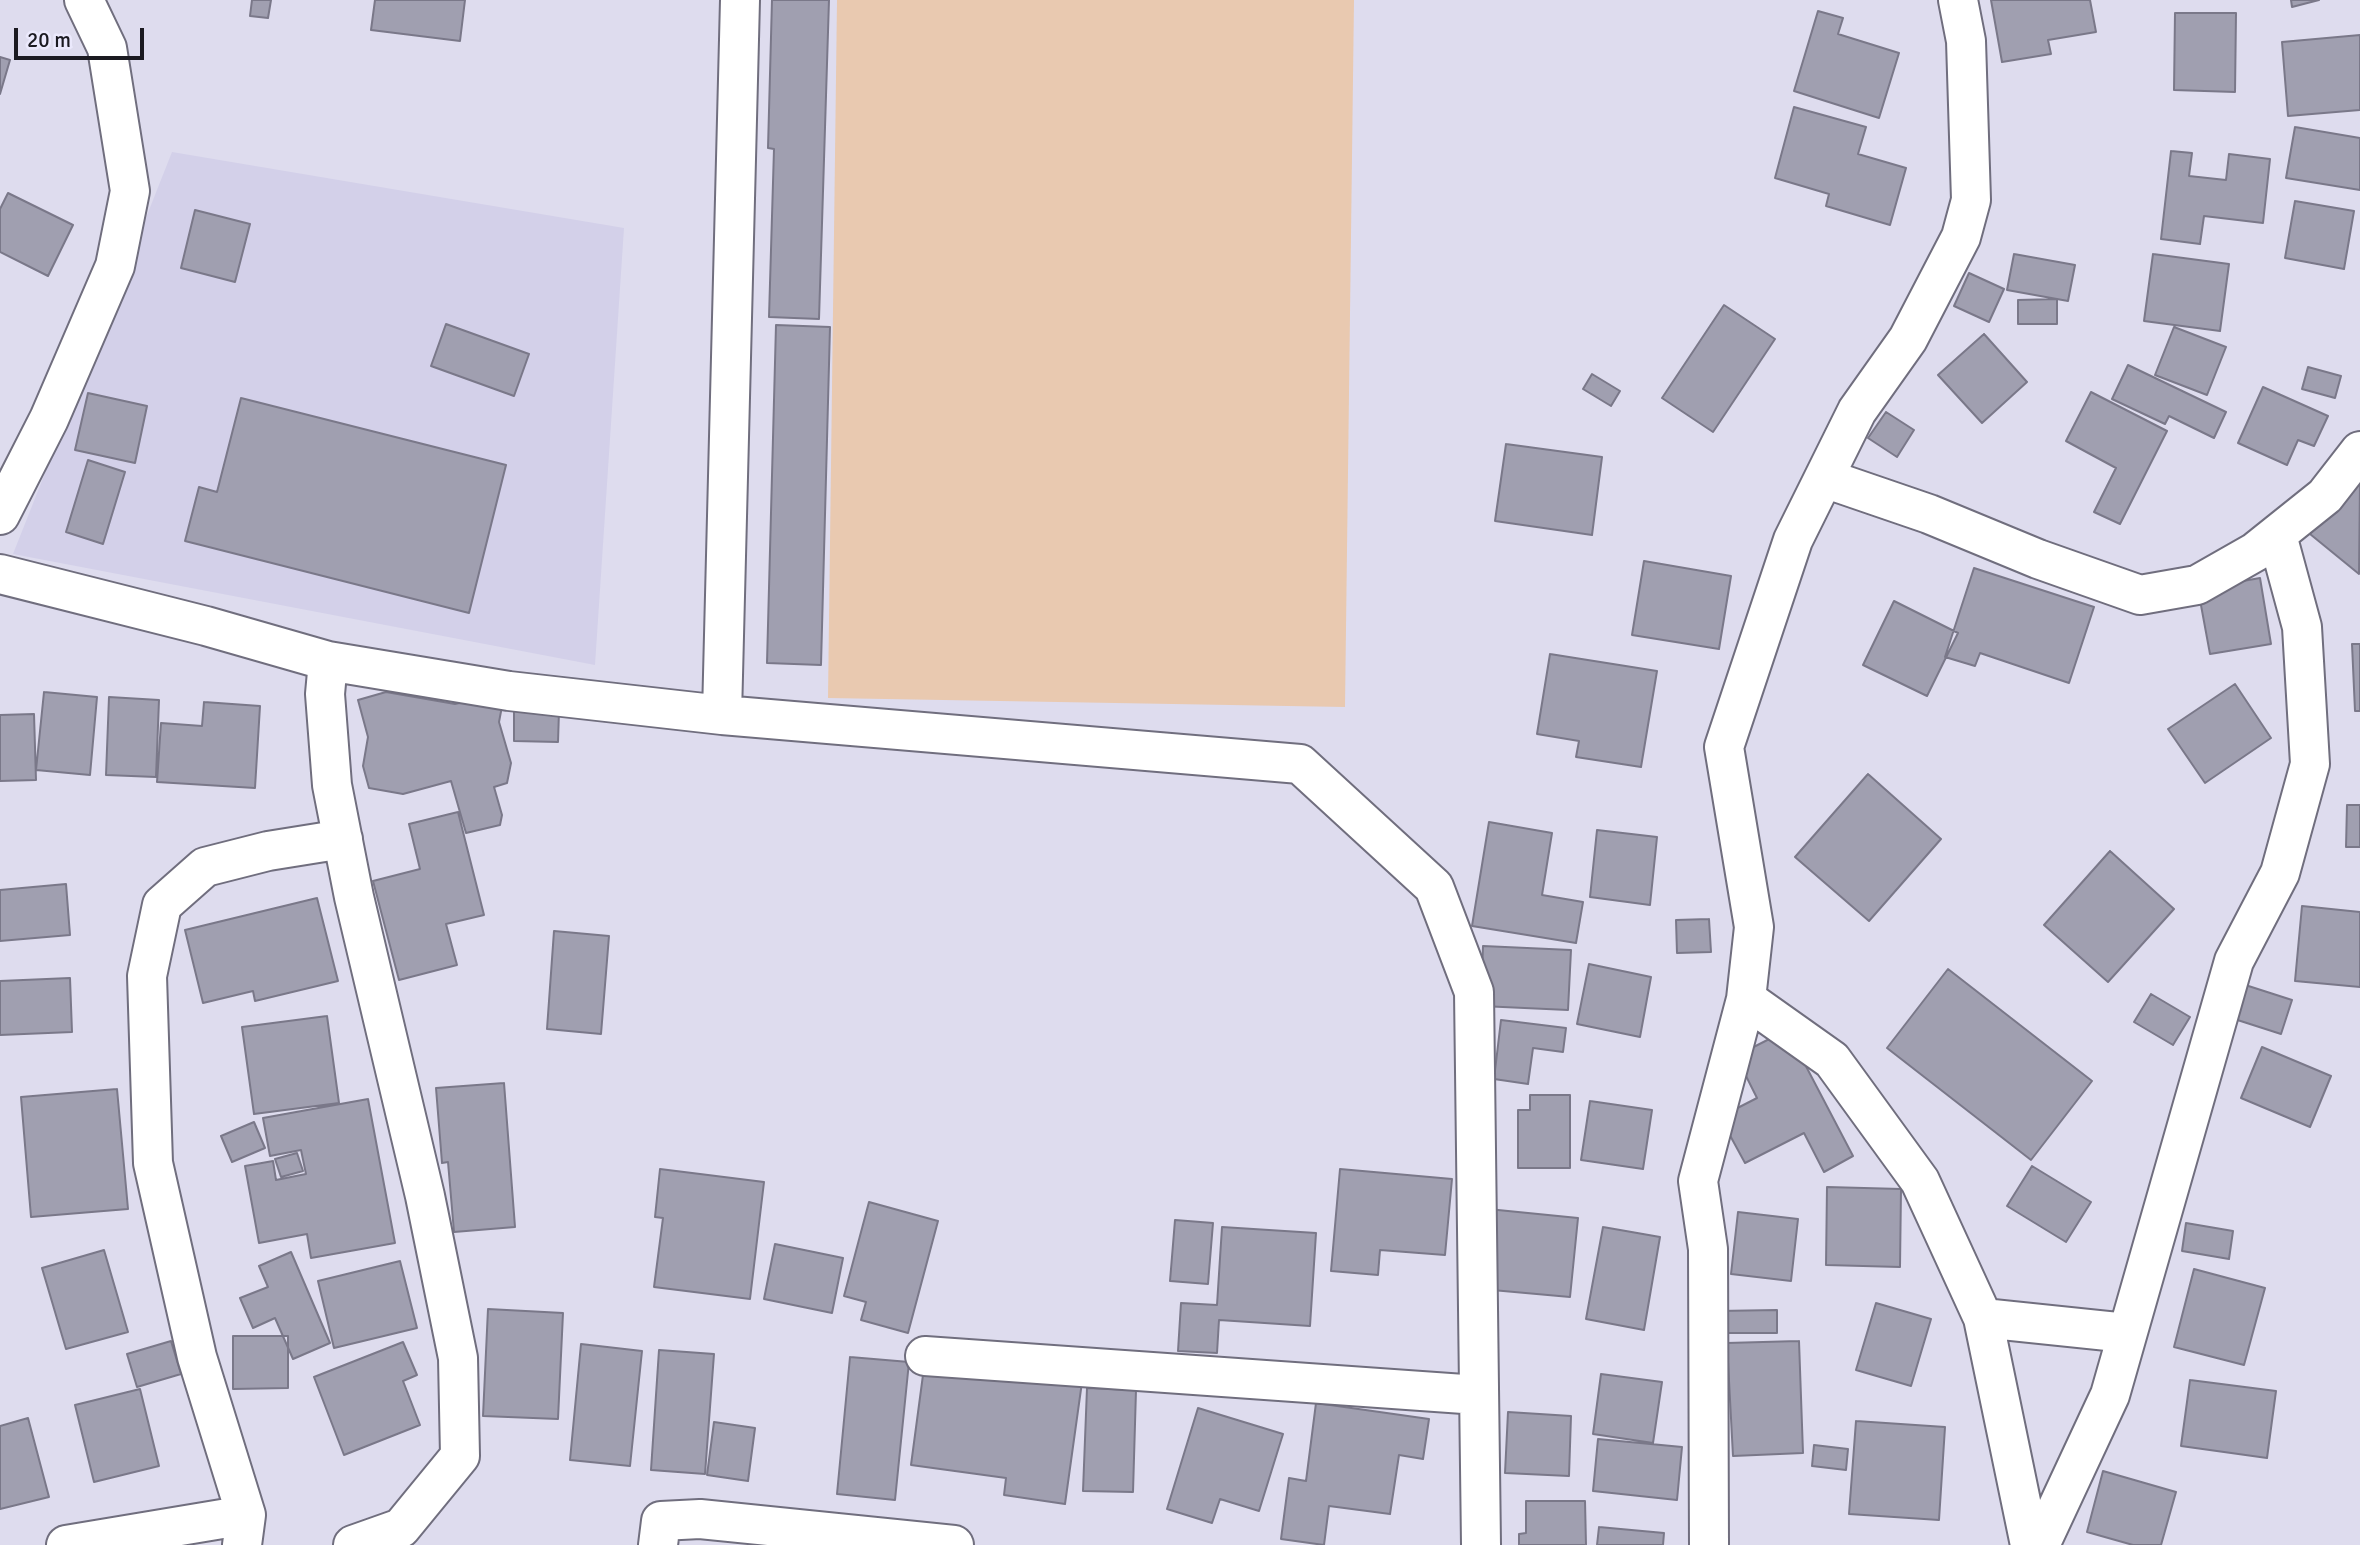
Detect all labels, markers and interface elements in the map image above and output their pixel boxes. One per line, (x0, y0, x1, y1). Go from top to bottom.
scale bar (18, 14, 147, 58)
text: 20 m (27, 27, 71, 53)

